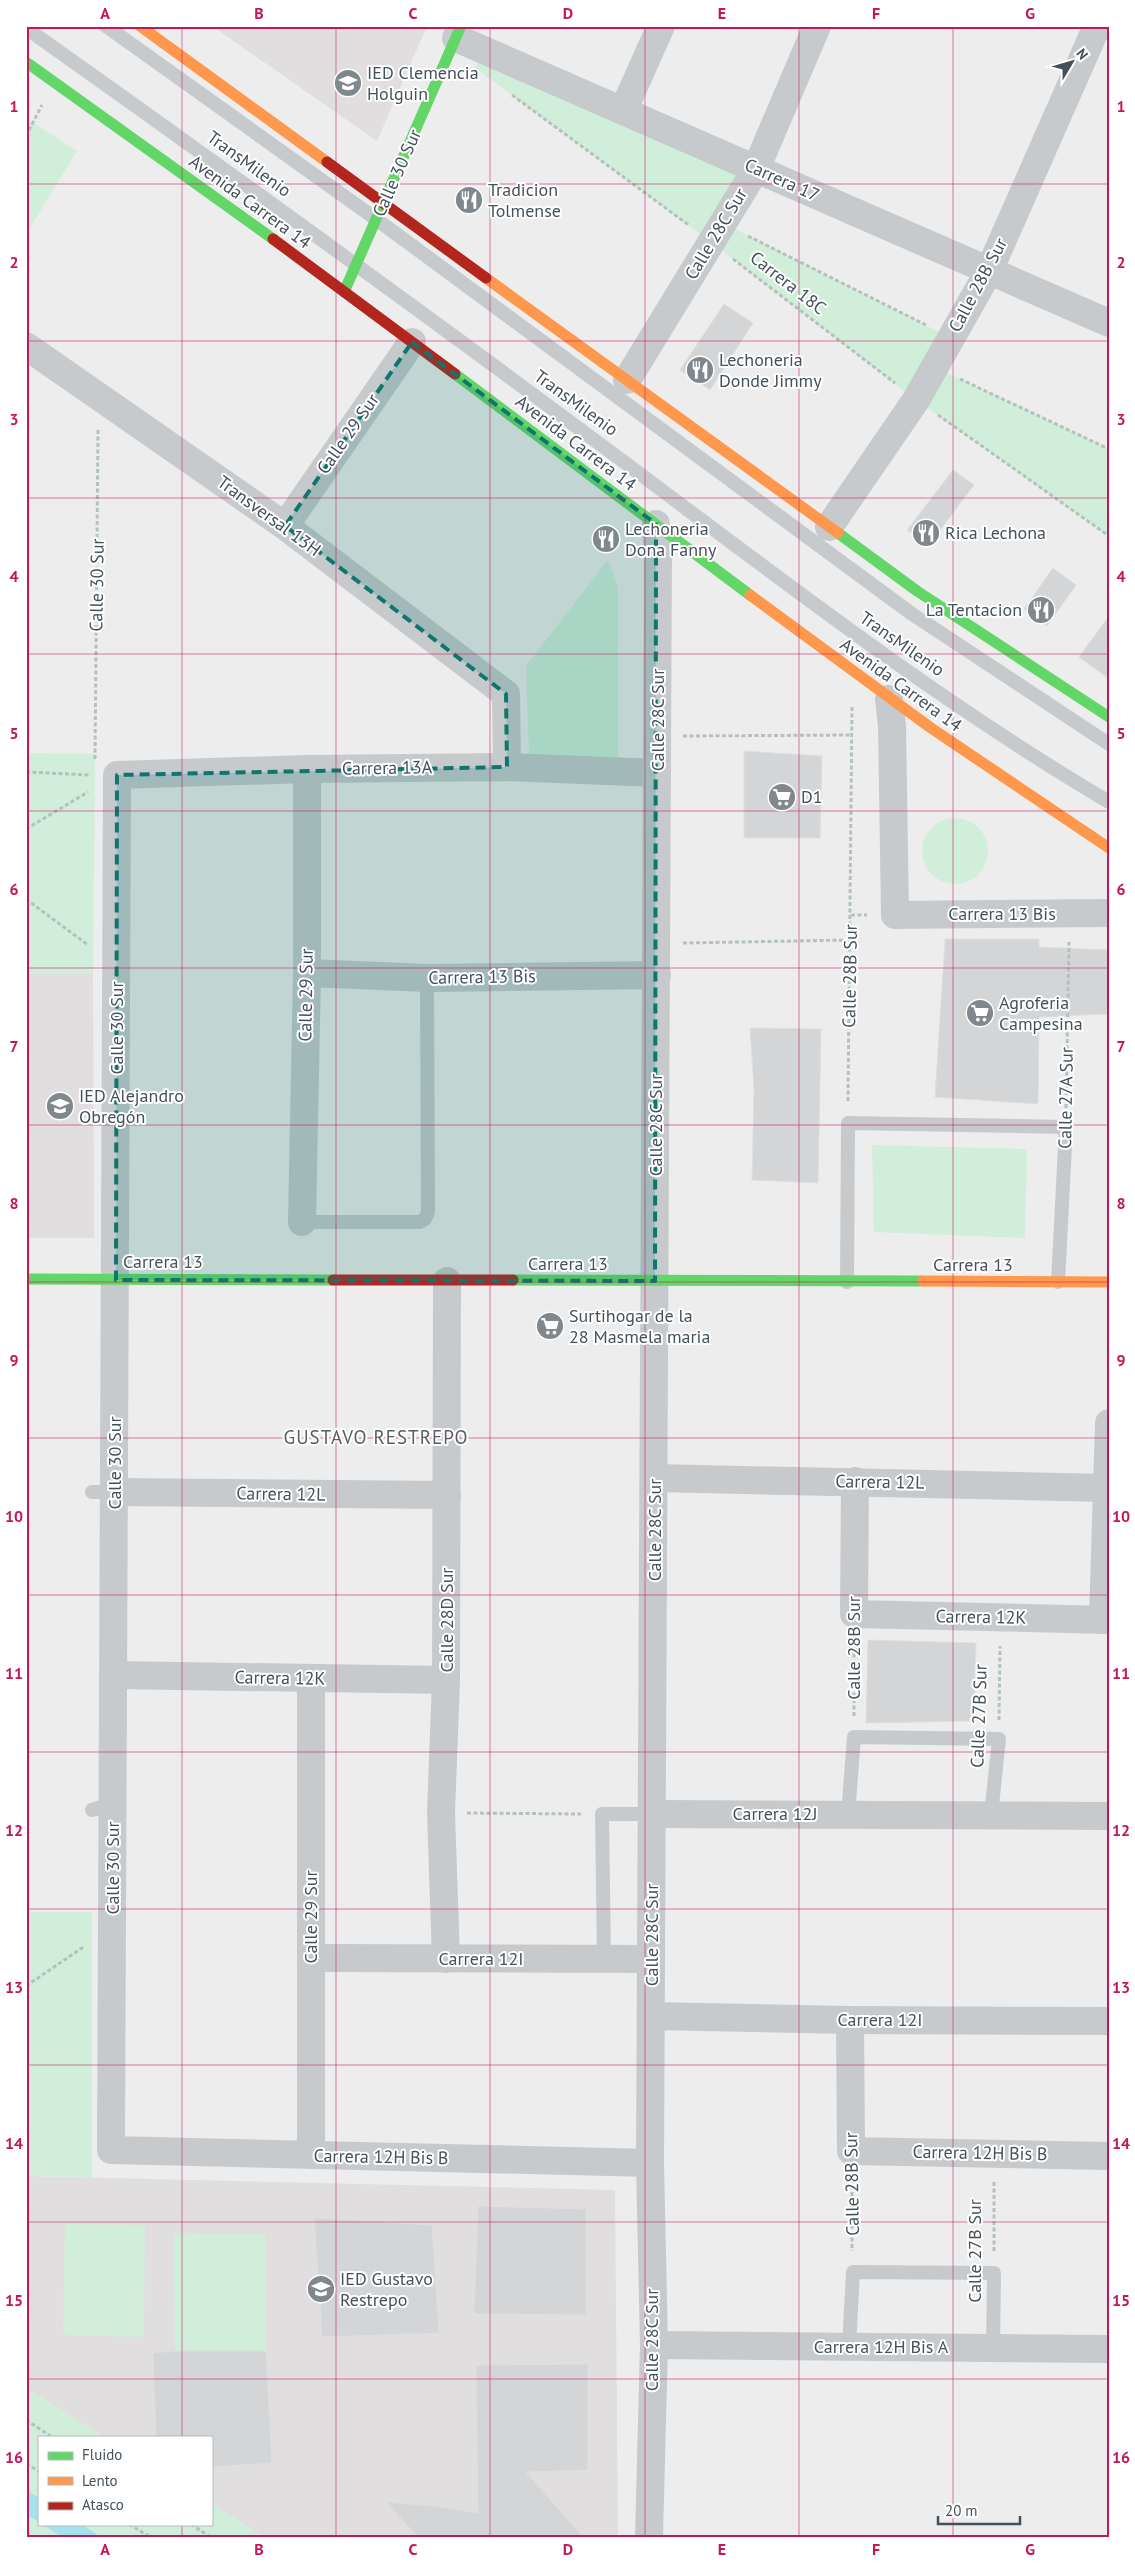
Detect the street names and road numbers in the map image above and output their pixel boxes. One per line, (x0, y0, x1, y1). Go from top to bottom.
street label: TransMilenio (203, 125, 296, 202)
street label: Calle 30 Sur (367, 126, 426, 220)
street label: Avenida Carrera 14 (185, 150, 316, 254)
street label: Carrera 17 (741, 153, 823, 206)
street label: Calle 28C Sur (679, 184, 752, 284)
street label: Calle 28B Sur (943, 234, 1012, 336)
street label: Carrera 18C (746, 246, 831, 319)
street label: TransMilenio (530, 364, 623, 441)
street label: Calle 29 Sur (311, 389, 384, 478)
street label: Avenida Carrera 14 (511, 390, 641, 496)
street label: Transversal 13H (213, 470, 326, 561)
street label: Calle 30 Sur (84, 538, 109, 632)
street label: TransMilenio (855, 606, 949, 681)
street label: Avenida Carrera 14 (836, 633, 967, 737)
street label: Calle 28C Sur (646, 669, 669, 771)
street label: Carrera 13A (342, 755, 433, 780)
street label: Carrera 13 Bis (948, 902, 1056, 925)
street label: Calle 28B Sur (837, 924, 862, 1028)
street label: Calle 29 Sur (293, 948, 318, 1042)
street label: Carrera 13 Bis (428, 964, 536, 989)
street label: Calle 30 Sur (105, 981, 128, 1075)
street label: Calle 27A Sur (1053, 1047, 1078, 1149)
street label: Calle 28C Sur (644, 1074, 667, 1176)
street label: Carrera 13 (123, 1250, 203, 1273)
street label: Carrera 13 (528, 1252, 608, 1275)
street label: Carrera 13 (933, 1253, 1013, 1276)
street label: Calle 30 Sur (103, 1416, 126, 1510)
street label: Carrera 12L (835, 1469, 925, 1494)
street label: Calle 28C Sur (643, 1479, 666, 1581)
street label: Carrera 12L (236, 1481, 326, 1506)
street label: Calle 28D Sur (435, 1568, 458, 1672)
street label: Calle 28B Sur (842, 1596, 865, 1700)
street label: Carrera 12K (935, 1604, 1027, 1629)
street label: Calle 27B Sur (965, 1664, 992, 1768)
street label: Carrera 12K (234, 1665, 326, 1690)
street label: Carrera 12J (733, 1802, 818, 1825)
street label: Calle 30 Sur (101, 1821, 124, 1915)
street label: Calle 29 Sur (299, 1870, 322, 1964)
street label: Calle 28C Sur (640, 1884, 663, 1986)
street label: Carrera 12I (439, 1947, 524, 1970)
street label: Carrera 12I (838, 2008, 923, 2031)
street label: Calle 28B Sur (839, 2132, 864, 2236)
street label: Carrera 12H Bis B (912, 2140, 1048, 2165)
street label: Carrera 12H Bis B (313, 2144, 449, 2169)
street label: Calle 27B Sur (963, 2199, 986, 2303)
street label: Calle 28C Sur (640, 2289, 663, 2391)
street label: Carrera 12H Bis A (814, 2335, 949, 2358)

